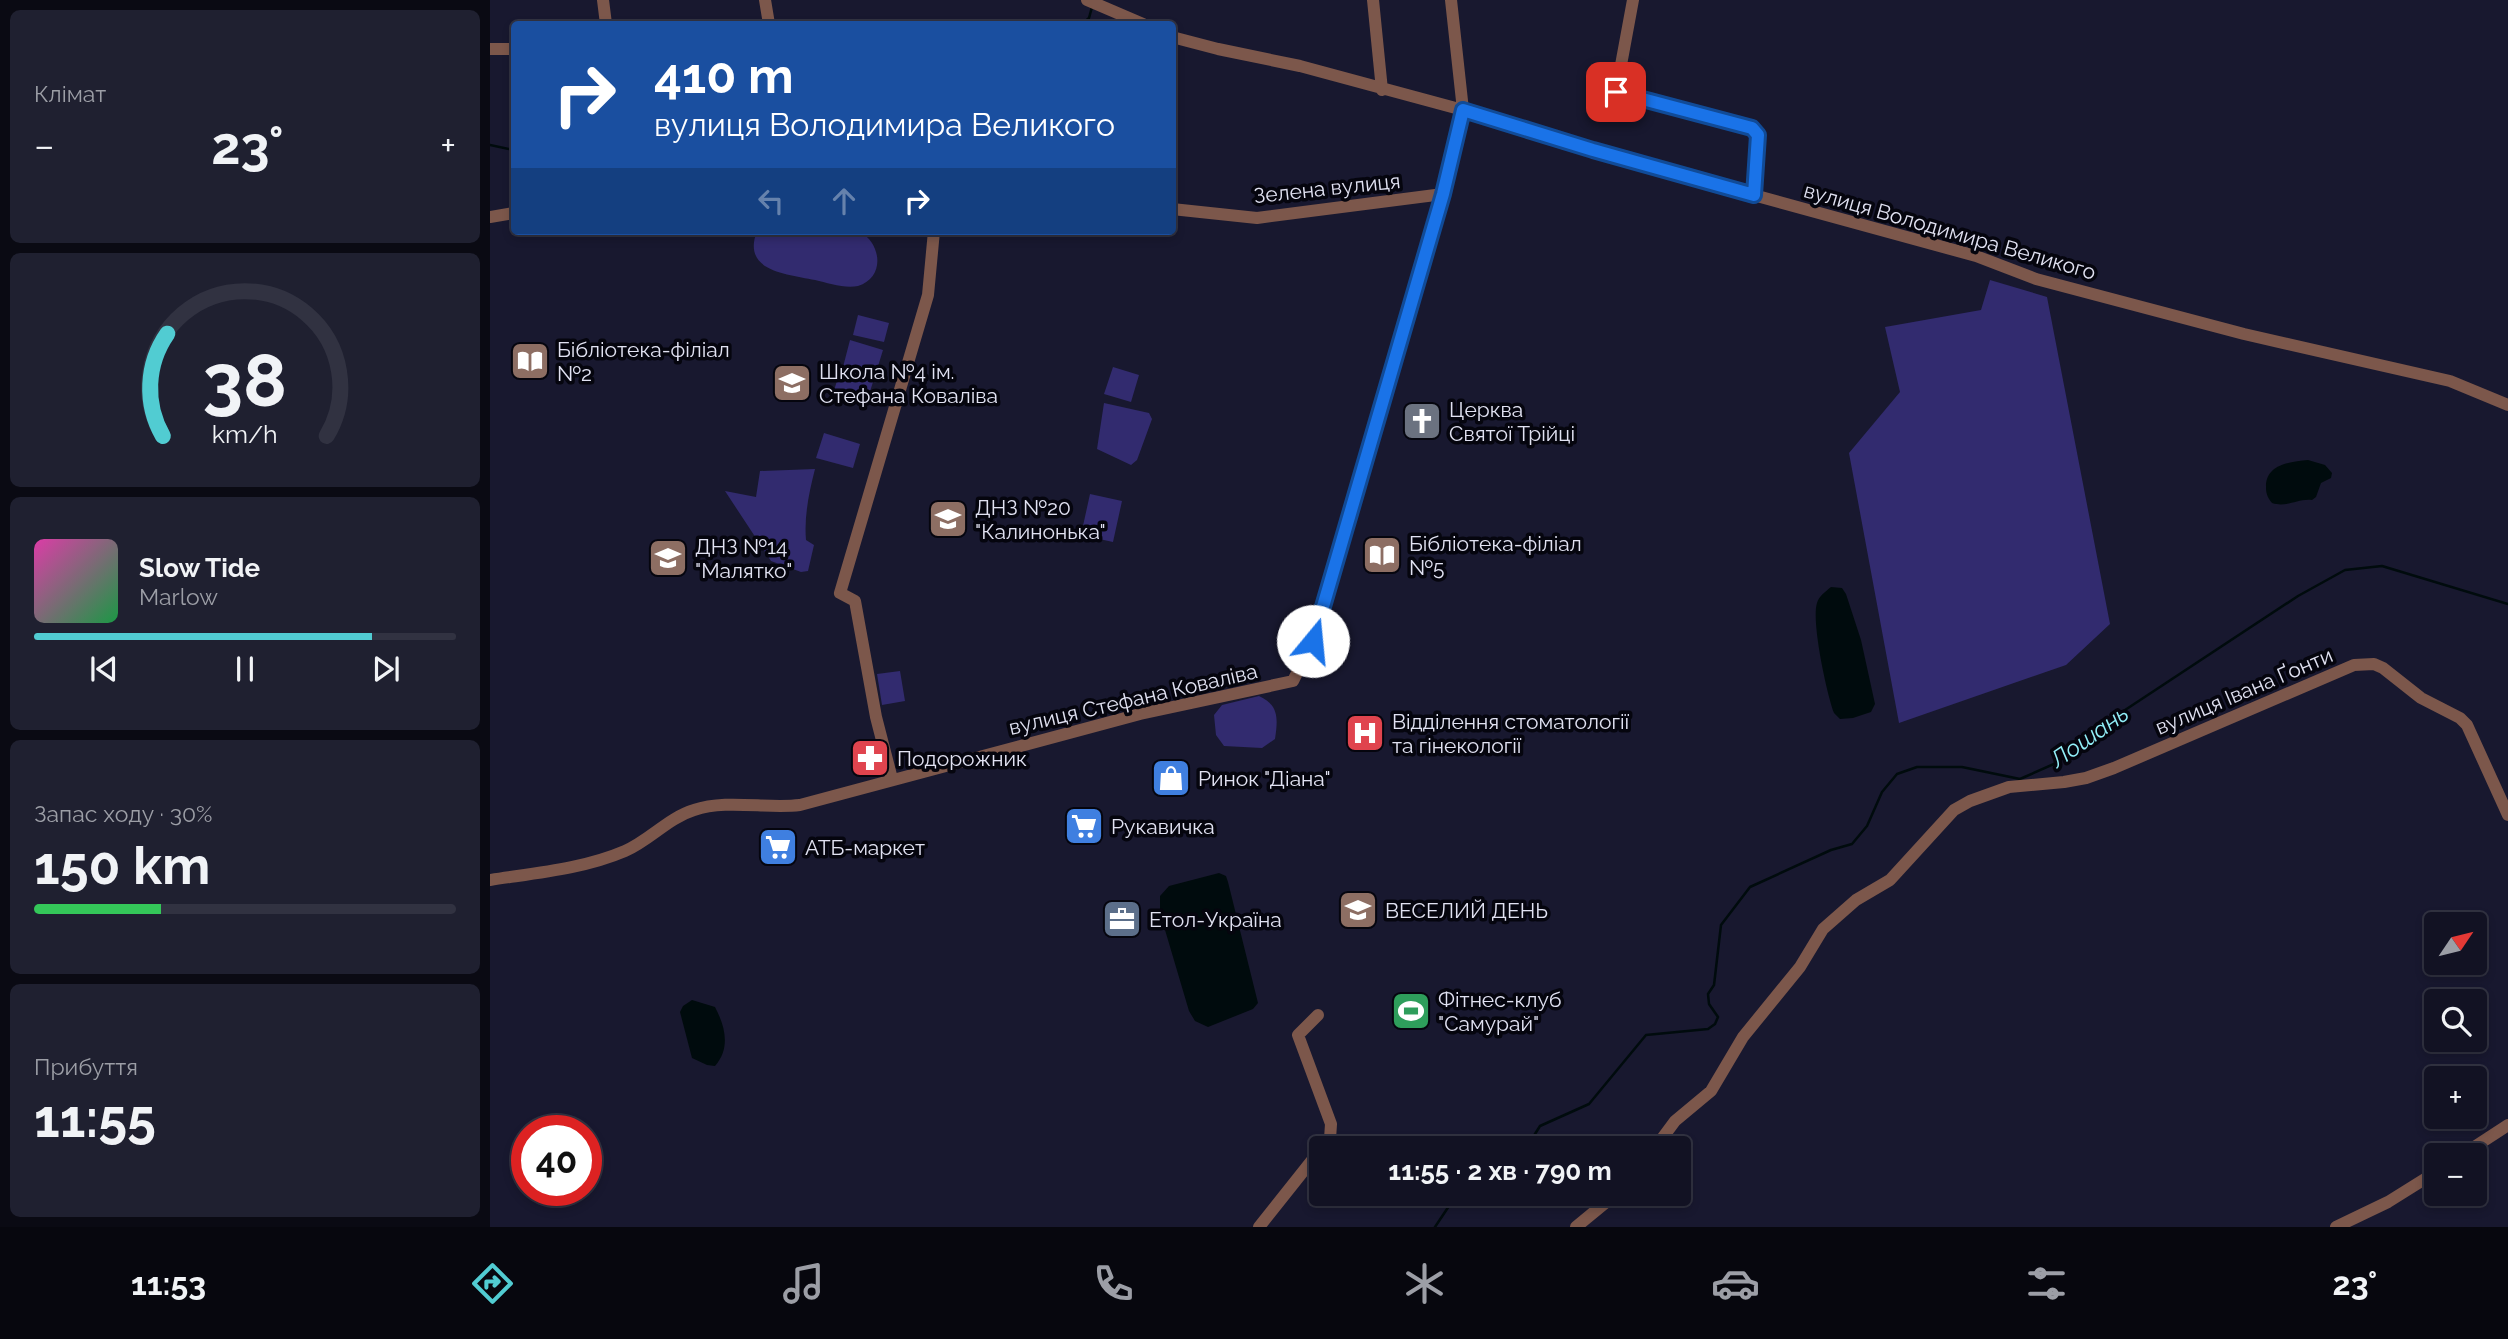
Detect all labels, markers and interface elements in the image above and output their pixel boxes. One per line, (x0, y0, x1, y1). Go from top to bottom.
text: 410 m (654, 47, 794, 104)
icon: right (539, 49, 630, 140)
pin (1586, 62, 1646, 122)
icon: arrive (1597, 73, 1635, 111)
text: Клімат (34, 80, 106, 107)
text: вулиця Володимира Великого (654, 106, 1115, 143)
text: 23° (211, 115, 284, 176)
text: − (34, 123, 54, 168)
text: + (440, 123, 456, 168)
street label: Зелена вулиця (1253, 168, 1401, 208)
street label: вулиця Володимира Великого (1801, 177, 2099, 285)
icon: left (752, 182, 790, 220)
icon: ahead (825, 182, 863, 220)
icon: right (898, 182, 936, 220)
place label: Бібліотека-філіал №2 (557, 337, 730, 386)
text: 38 (203, 339, 287, 424)
library icon: Бібліотека-філіал №2 (509, 340, 551, 382)
place label: Школа №4 ім. Стефана Коваліва (819, 359, 998, 408)
school or university icon: Школа №4 ім. Стефана Коваліва (771, 362, 813, 404)
place label: Церква Святої Трійці (1449, 397, 1575, 446)
church icon: Церква Святої Трійці (1401, 400, 1443, 442)
text: km/h (212, 419, 278, 449)
place label: ДНЗ №20 "Калинонька" (975, 495, 1106, 544)
school or university icon: ДНЗ №20 "Калинонька" (927, 498, 969, 540)
place label: Бібліотека-філіал №5 (1409, 531, 1582, 580)
place label: ДНЗ №14 "Малятко" (695, 534, 792, 583)
library icon: Бібліотека-філіал №5 (1361, 534, 1403, 576)
school or university icon: ДНЗ №14 "Малятко" (647, 537, 689, 579)
text: Slow Tide (139, 553, 260, 583)
text: Marlow (139, 583, 218, 610)
position arrow (1276, 604, 1350, 678)
street label: вулиця Івана Ґонти (2151, 642, 2337, 740)
icon: previous (85, 650, 123, 688)
icon: pause (226, 650, 264, 688)
icon: next (367, 650, 405, 688)
street label: вулиця Стефана Коваліва (1006, 658, 1260, 740)
water label: Лошань (2044, 699, 2134, 773)
place label: Відділення стоматології та гінекології (1392, 709, 1630, 758)
hospital icon: Відділення стоматології та гінекології (1344, 712, 1386, 754)
pharmacy icon: Подорожник (849, 737, 891, 779)
place label: Подорожник (897, 746, 1027, 771)
shop icon: Ринок "Діана" (1150, 757, 1192, 799)
place label: Ринок "Діана" (1198, 766, 1331, 791)
text: Запас ходу · 30% (34, 800, 212, 827)
supermarket icon: Рукавичка (1063, 805, 1105, 847)
place label: Рукавичка (1111, 814, 1215, 839)
supermarket icon: АТБ-маркет (757, 826, 799, 868)
text: 150 km (34, 835, 210, 896)
place label: АТБ-маркет (805, 835, 925, 860)
school or university icon: ВЕСЕЛИЙ ДЕНЬ (1337, 889, 1379, 931)
office icon: Етол-Україна (1101, 898, 1143, 940)
place label: ВЕСЕЛИЙ ДЕНЬ (1385, 898, 1548, 923)
place label: Етол-Україна (1149, 907, 1282, 932)
north arrow (2424, 912, 2487, 975)
map controls (2424, 912, 2487, 1206)
place label: Фітнес-клуб "Самурай" (1438, 987, 1562, 1036)
button: search (2424, 989, 2487, 1052)
sports icon: Фітнес-клуб "Самурай" (1390, 990, 1432, 1032)
text: Прибуття (34, 1053, 138, 1080)
button: + (2424, 1066, 2487, 1129)
text: 11:55 (34, 1088, 156, 1149)
speed limit sign: 40 (511, 1115, 602, 1206)
button: − (2424, 1143, 2487, 1206)
text: 11:55 · 2 хв · 790 m (1388, 1156, 1612, 1186)
icon: directions (468, 1259, 517, 1308)
icon: music (779, 1259, 828, 1308)
icon: phone (1089, 1259, 1138, 1308)
icon: climate (1400, 1259, 1449, 1308)
icon: car (1711, 1259, 1760, 1308)
icon: filters (2022, 1259, 2071, 1308)
text: 11:53 (131, 1265, 206, 1302)
text: 23° (2333, 1265, 2377, 1302)

